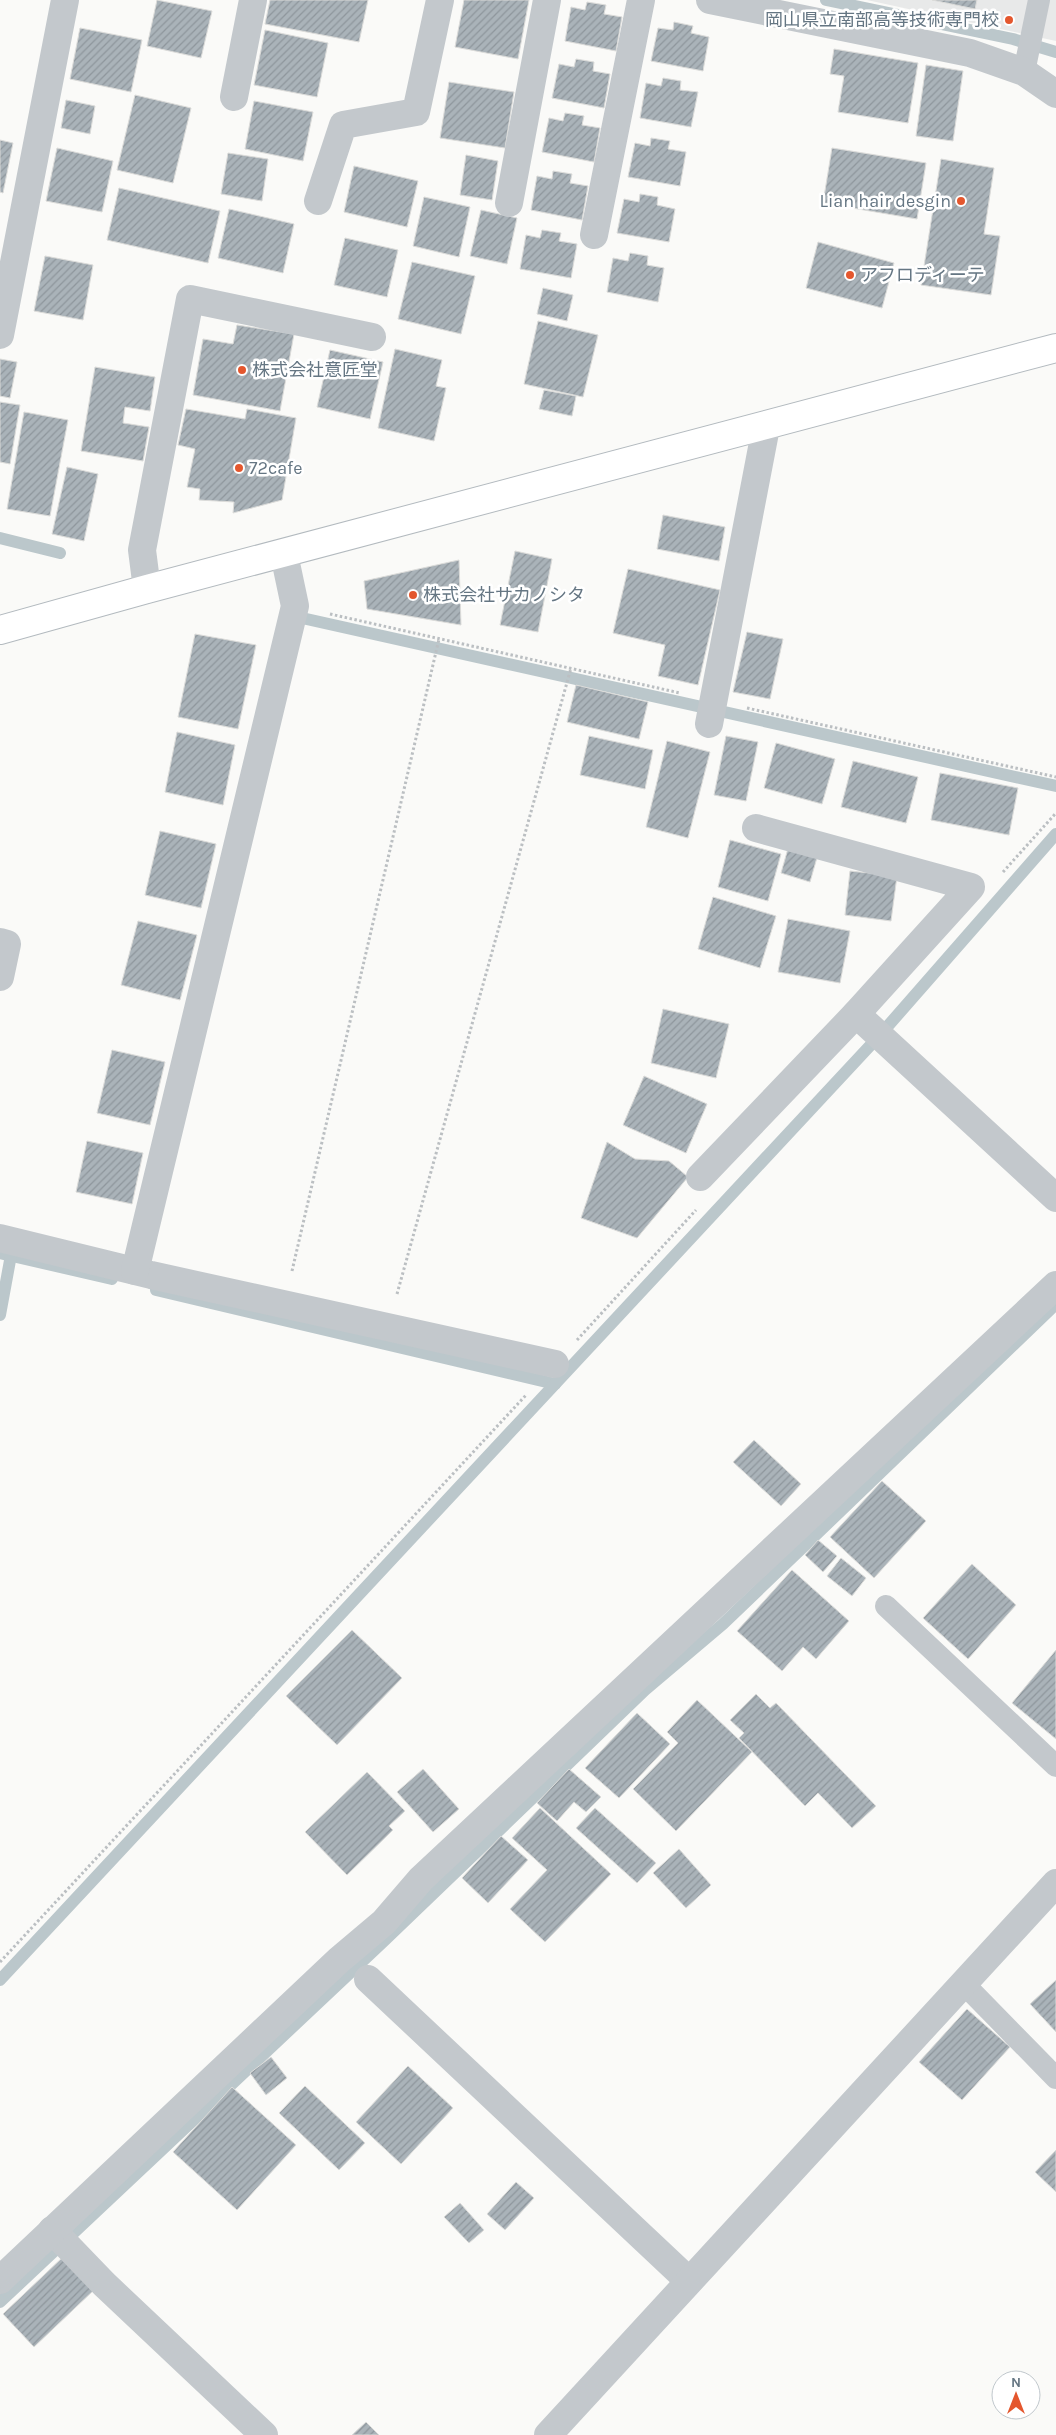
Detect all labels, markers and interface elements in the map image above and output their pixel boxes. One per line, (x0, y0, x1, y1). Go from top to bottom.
place label: 岡山県立南部高等技術専門校 (765, 9, 999, 31)
marker: 岡山県立南部高等技術専門校 (1003, 14, 1015, 26)
place label: Lian hair desgin (820, 190, 951, 212)
marker: Lian hair desgin (955, 195, 967, 207)
place label: アフロディーテ (860, 264, 985, 286)
marker: アフロディーテ (844, 269, 856, 281)
place label: 株式会社意匠堂 (252, 359, 378, 381)
marker: 株式会社意匠堂 (236, 364, 248, 376)
place label: 72cafe (249, 457, 303, 479)
marker: 72cafe (233, 462, 245, 474)
place label: 株式会社サカノシタ (423, 584, 585, 606)
marker: 株式会社サカノシタ (407, 589, 419, 601)
north arrow (991, 2370, 1041, 2420)
text: N (1011, 2374, 1021, 2391)

